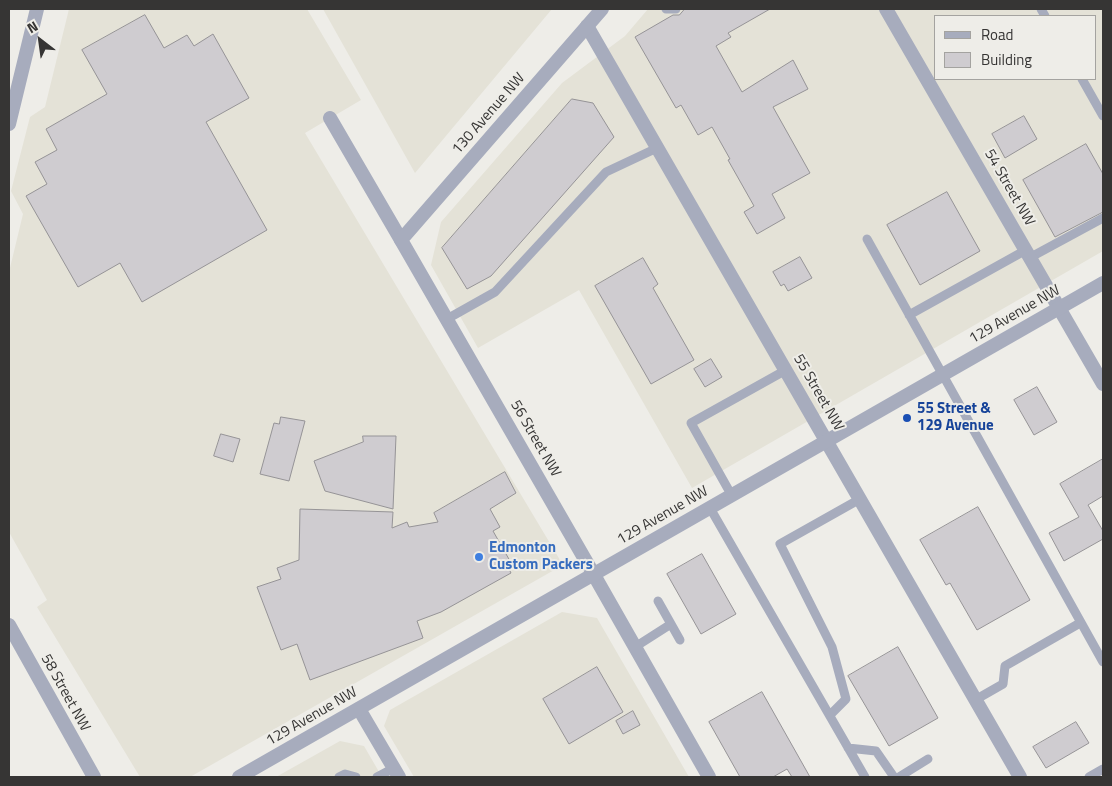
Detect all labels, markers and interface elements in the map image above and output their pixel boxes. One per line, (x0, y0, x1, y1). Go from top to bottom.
north arrow (15, 15, 65, 65)
text: N (23, 15, 42, 38)
legend (934, 15, 1097, 80)
text: Road (981, 23, 1013, 46)
text: Building (981, 48, 1032, 71)
street label: 130 Avenue NW (449, 70, 529, 158)
street label: 54 Street NW (980, 146, 1038, 230)
street label: 129 Avenue NW (966, 282, 1064, 348)
street label: 55 Street NW (789, 351, 847, 435)
street label: 56 Street NW (506, 397, 564, 481)
place label: 55 Street & 129 Avenue (917, 400, 994, 435)
marker: 55 Street & 129 Avenue (901, 412, 913, 424)
street label: 129 Avenue NW (614, 483, 712, 549)
place label: Edmonton Custom Packers (489, 539, 593, 574)
marker: Edmonton Custom Packers (473, 551, 485, 563)
street label: 58 Street NW (36, 651, 94, 735)
street label: 129 Avenue NW (263, 684, 361, 750)

